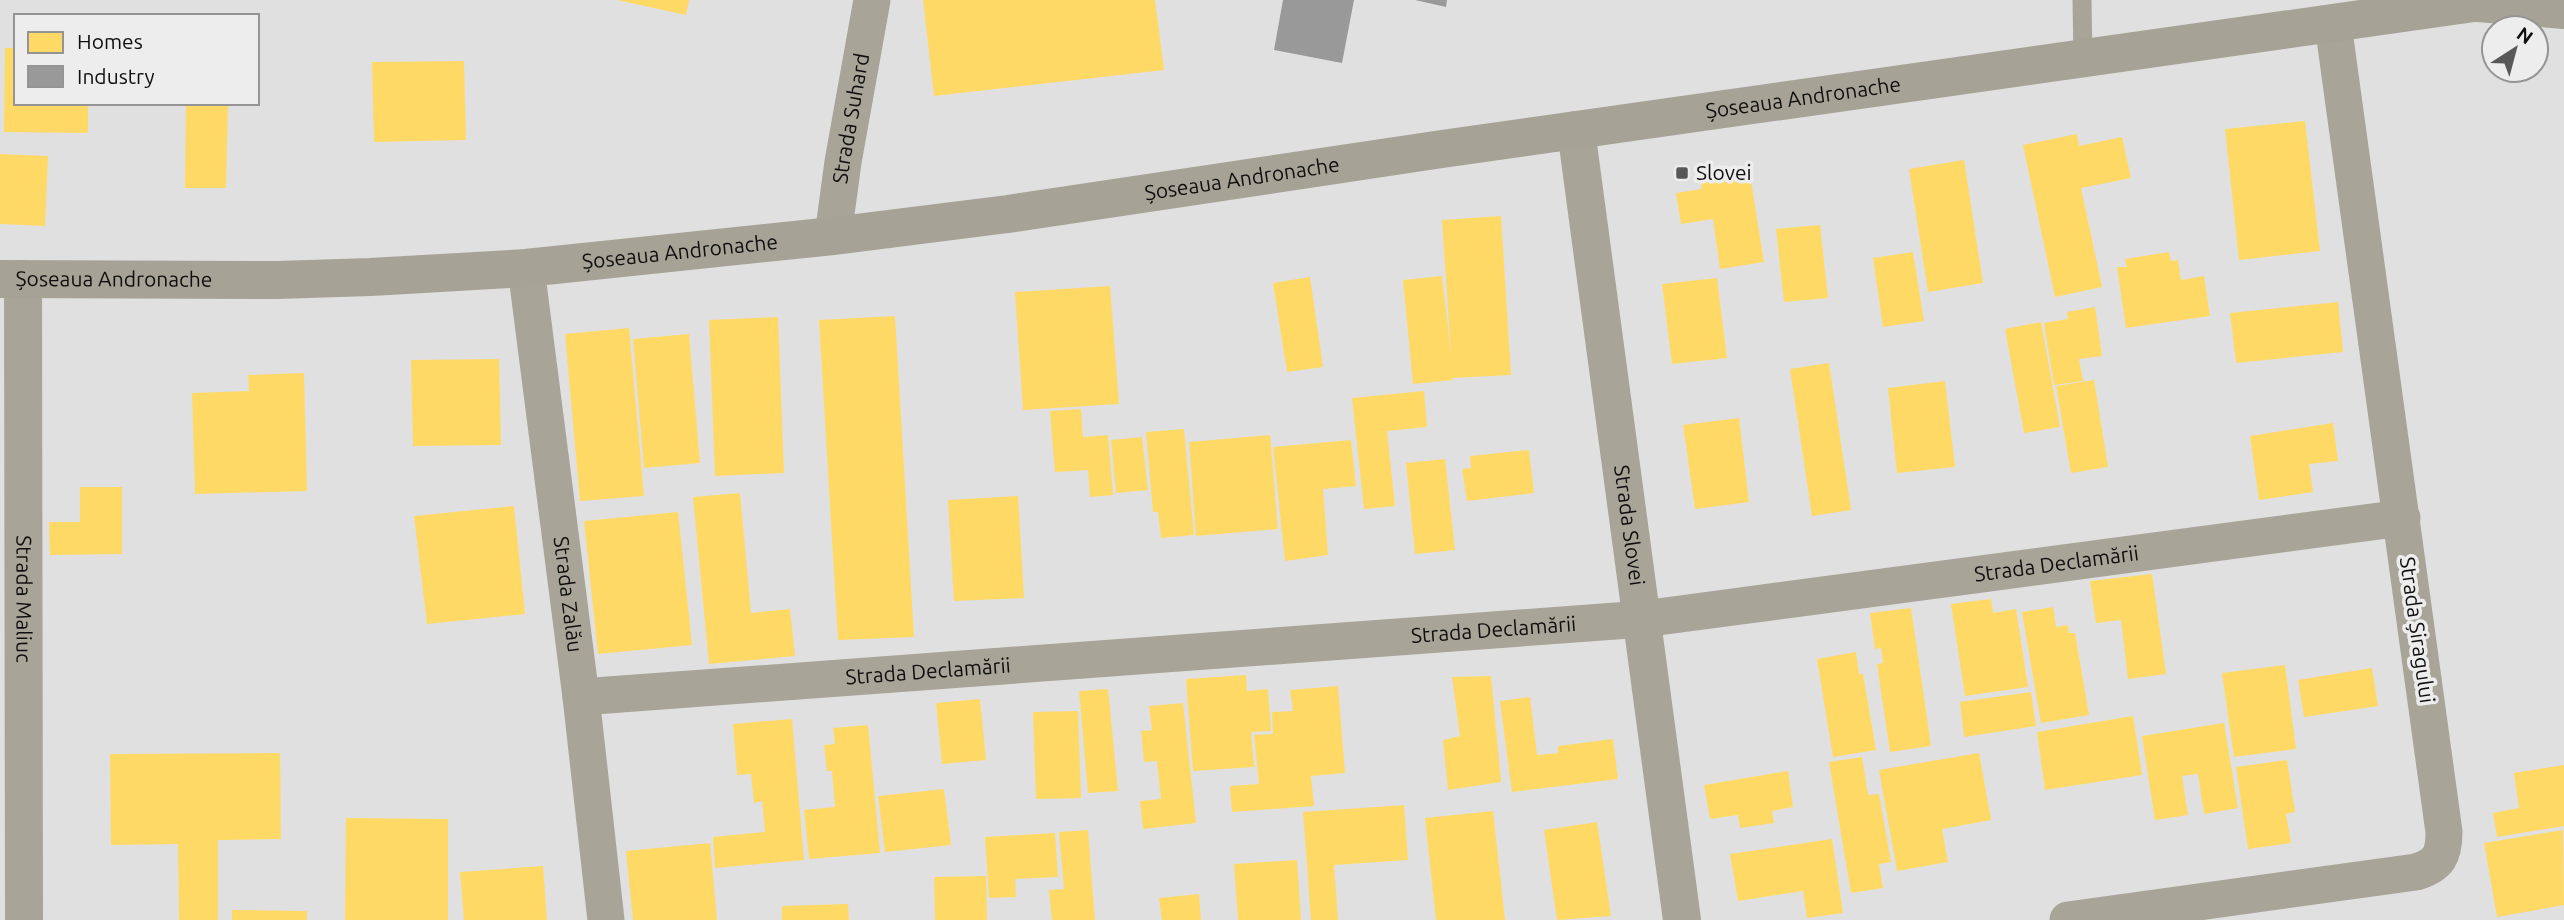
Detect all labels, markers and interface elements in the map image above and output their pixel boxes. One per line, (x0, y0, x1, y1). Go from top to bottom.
legend (14, 14, 259, 105)
north arrow (2480, 14, 2550, 84)
text: N (2513, 22, 2537, 48)
text: Homes (77, 29, 143, 53)
street label: Strada Suhard (827, 51, 873, 185)
text: Industry (77, 64, 155, 88)
street label: Șoseaua Andronache (1704, 71, 1902, 123)
street label: Șoseaua Andronache (1143, 152, 1341, 204)
place label: Slovei (1696, 160, 1752, 184)
marker: Slovei (1674, 165, 1690, 181)
street label: Șoseaua Andronache (581, 229, 779, 273)
street label: Șoseaua Andronache (16, 266, 212, 291)
street label: Strada Slovei (1610, 463, 1650, 587)
street label: Strada Maliuc (12, 535, 37, 663)
street label: Strada Zalău (549, 535, 588, 654)
street label: Strada Declamării (1973, 540, 2140, 586)
street label: Strada Șiragului (2396, 555, 2440, 705)
street label: Strada Declamării (1410, 611, 1577, 647)
street label: Strada Declamării (845, 652, 1011, 689)

